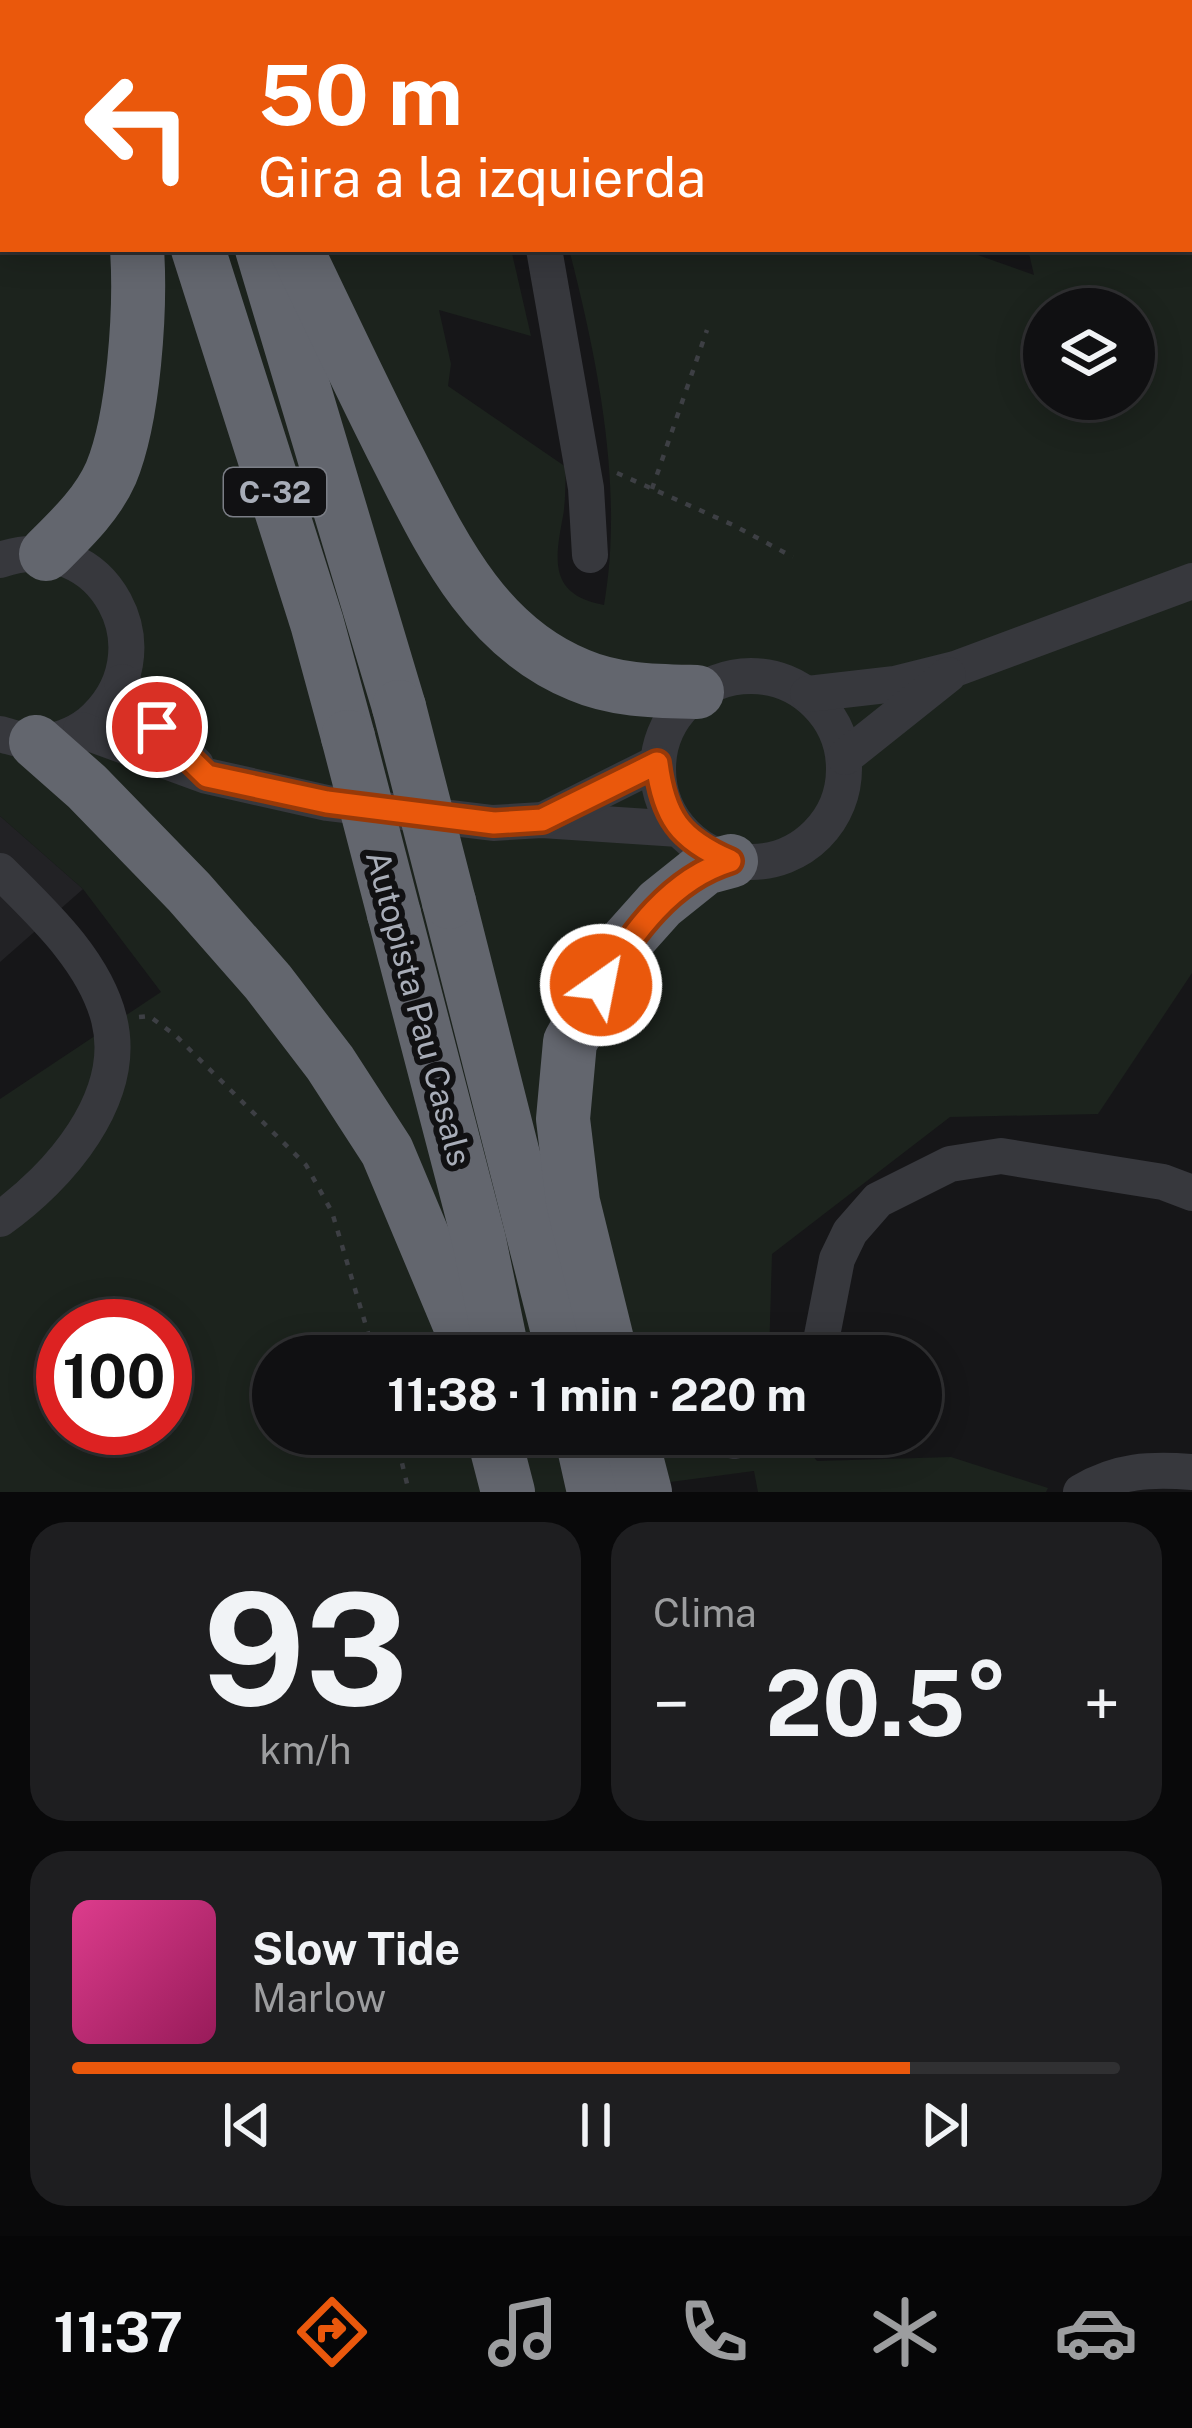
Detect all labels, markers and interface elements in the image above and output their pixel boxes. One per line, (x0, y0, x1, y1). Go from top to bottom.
text: 50 m (258, 45, 463, 144)
icon: left (60, 48, 216, 204)
text: Gira a la izquierda (258, 146, 706, 209)
map controls (1023, 288, 1155, 420)
button: layers (1023, 288, 1155, 420)
road number: C-32 (224, 468, 326, 516)
pin (106, 676, 208, 778)
icon: arrive (124, 694, 190, 760)
street label: Autopista Pau Casals (359, 846, 479, 1170)
position arrow (538, 922, 664, 1048)
speed limit sign: 100 (36, 1299, 192, 1455)
text: 11:38 · 1 min · 220 m (387, 1368, 807, 1421)
text: 93 (202, 1557, 409, 1740)
text: Clima (653, 1590, 757, 1636)
text: 20.5° (765, 1650, 1008, 1756)
text: − (653, 1665, 690, 1743)
text: + (1083, 1665, 1120, 1743)
text: km/h (260, 1727, 351, 1773)
text: Slow Tide (252, 1922, 460, 1975)
text: Marlow (252, 1975, 386, 2021)
icon: previous (214, 2092, 280, 2158)
icon: pause (563, 2092, 629, 2158)
icon: next (912, 2092, 978, 2158)
icon: directions (290, 2290, 374, 2374)
icon: music (481, 2290, 565, 2374)
icon: phone (672, 2290, 756, 2374)
icon: climate (863, 2290, 947, 2374)
icon: car (1054, 2290, 1138, 2374)
text: 11:37 (54, 2301, 183, 2364)

